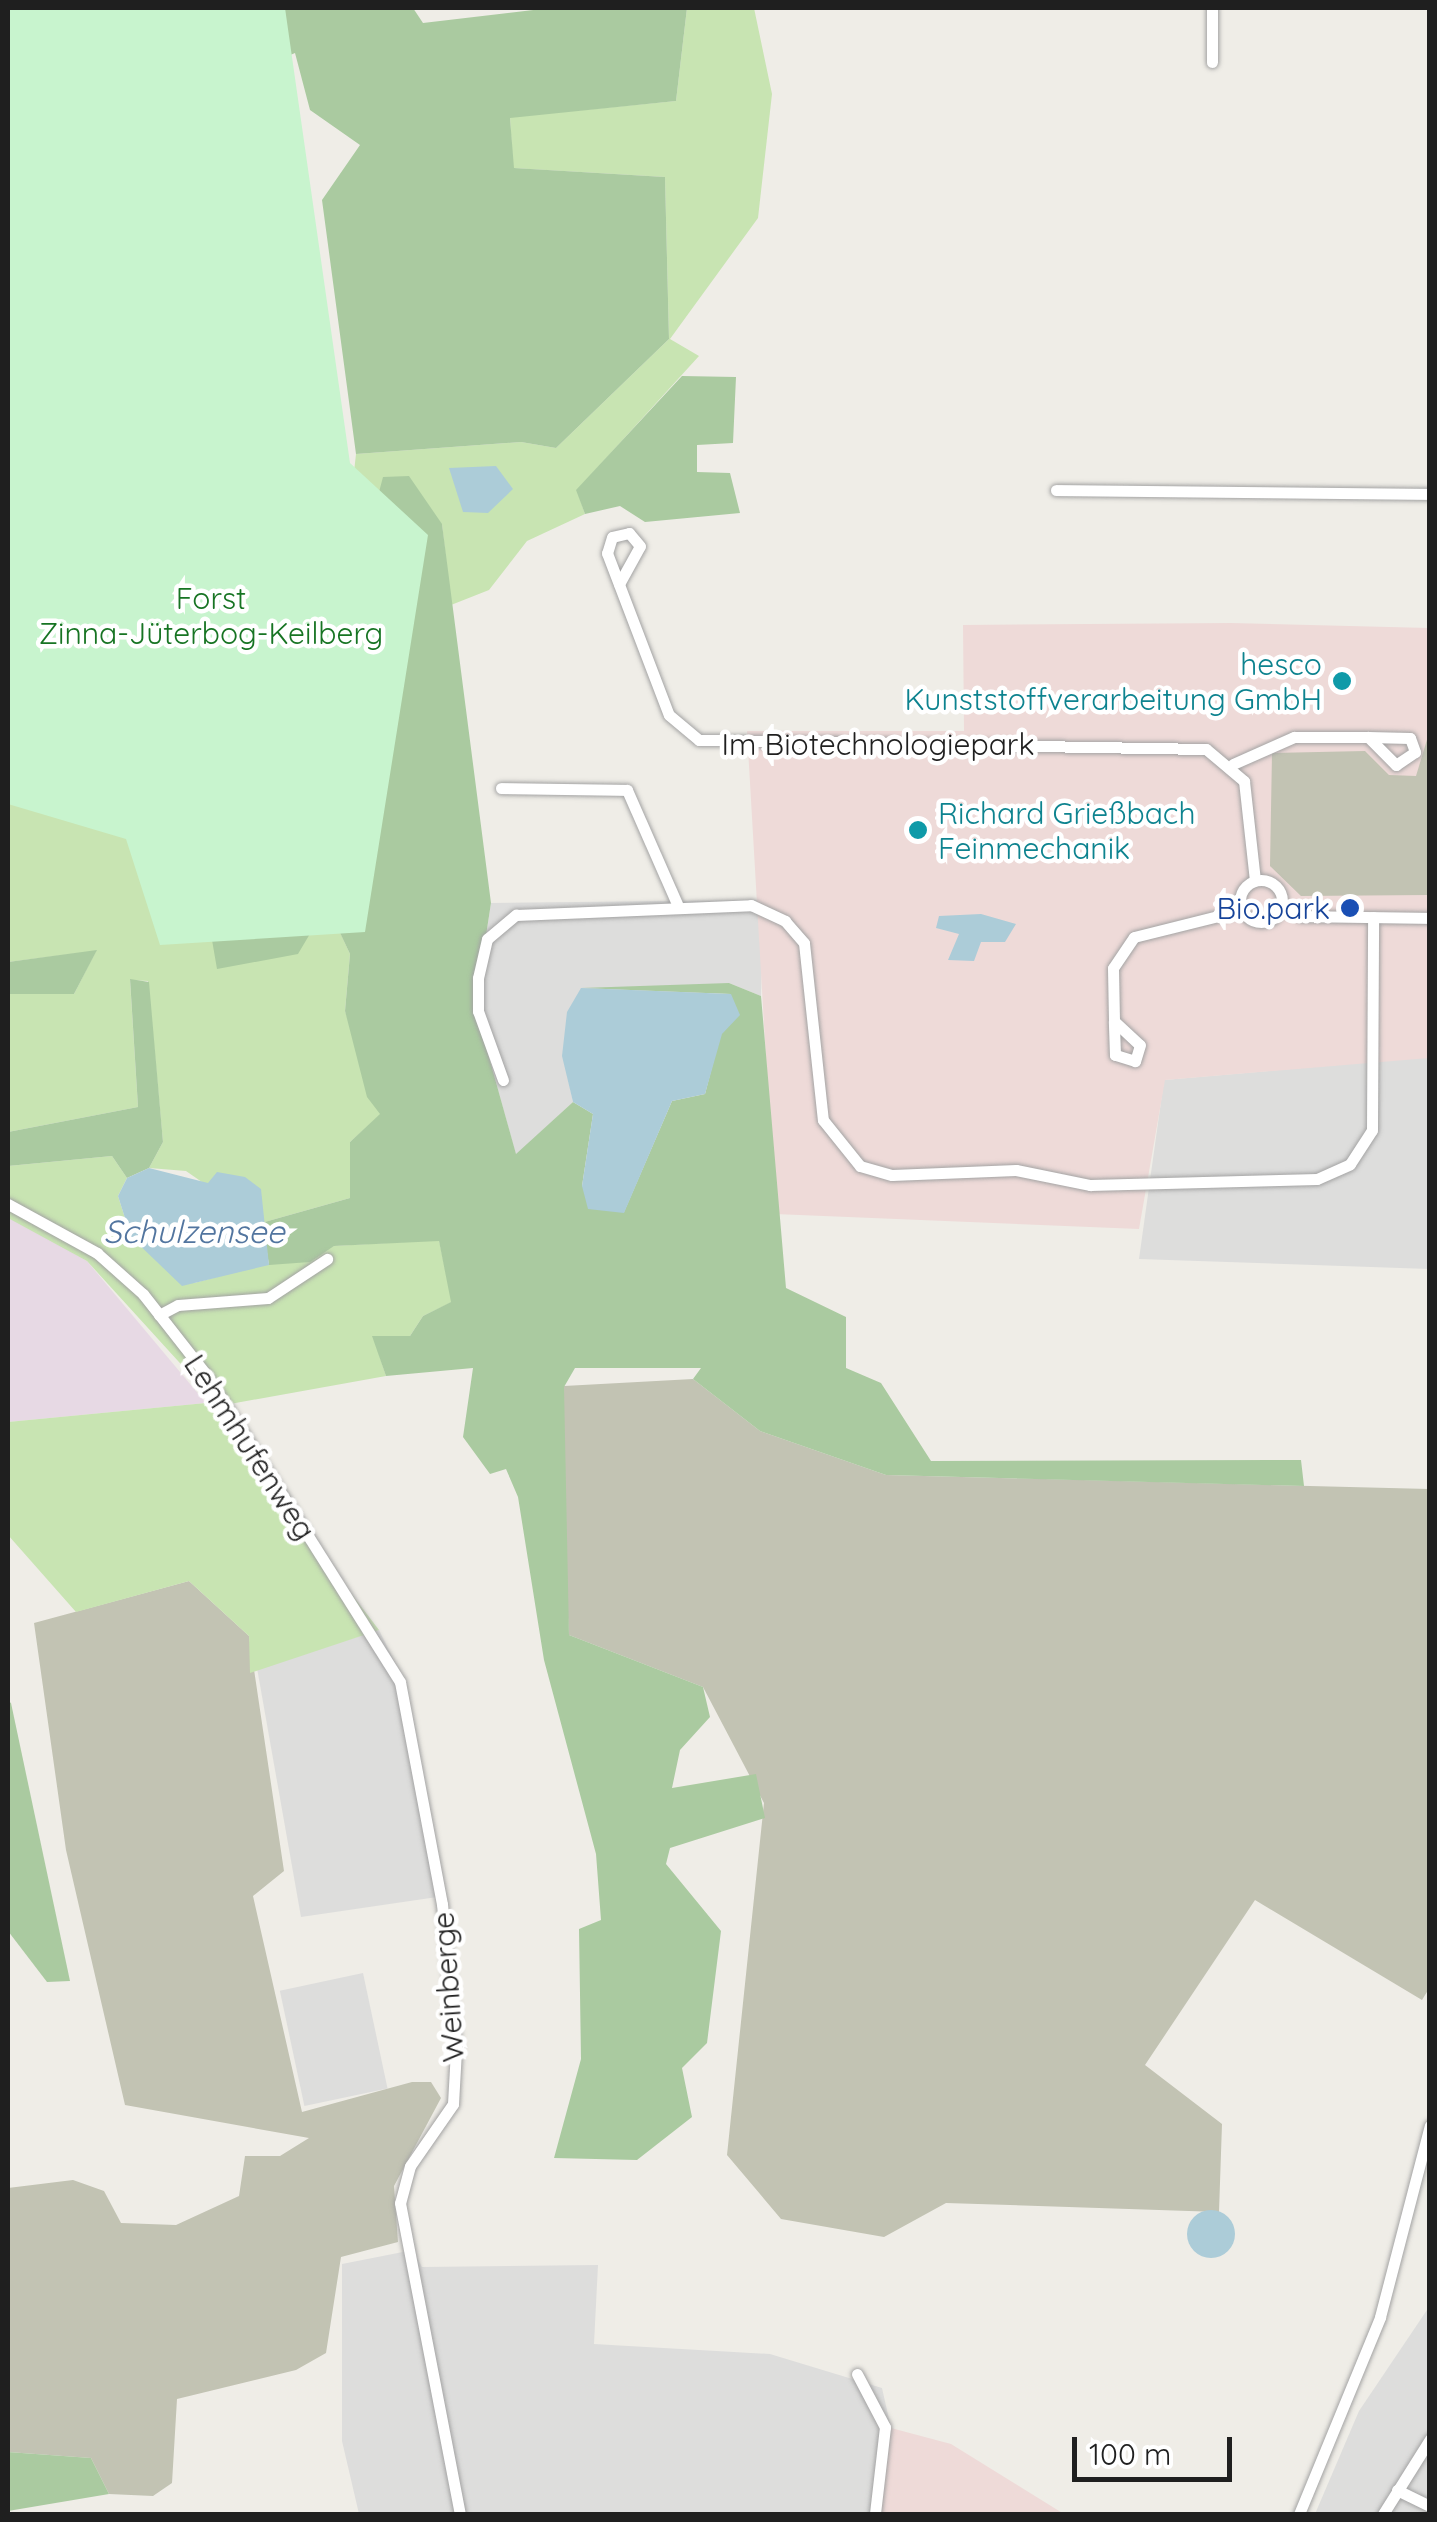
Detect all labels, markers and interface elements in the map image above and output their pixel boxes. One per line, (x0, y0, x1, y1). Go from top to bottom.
park label: Forst Zinna-Jüterbog-Keilberg (39, 580, 383, 650)
place label: hesco Kunststoffverarbeitung GmbH (904, 646, 1322, 716)
marker: hesco Kunststoffverarbeitung GmbH (1331, 670, 1353, 692)
street label: Im Biotechnologiepark (722, 726, 1034, 762)
place label: Richard Grießbach Feinmechanik (938, 795, 1195, 866)
marker: Richard Grießbach Feinmechanik (907, 819, 929, 841)
place label: Bio.park (1217, 890, 1330, 926)
marker: Bio.park (1339, 897, 1361, 919)
water label: Schulzensee (103, 1212, 285, 1250)
street label: Lehmhufenweg (177, 1348, 323, 1546)
street label: Weinberge (425, 1911, 471, 2063)
scale bar (1077, 2417, 1237, 2479)
text: 100 m (1089, 2435, 1171, 2473)

